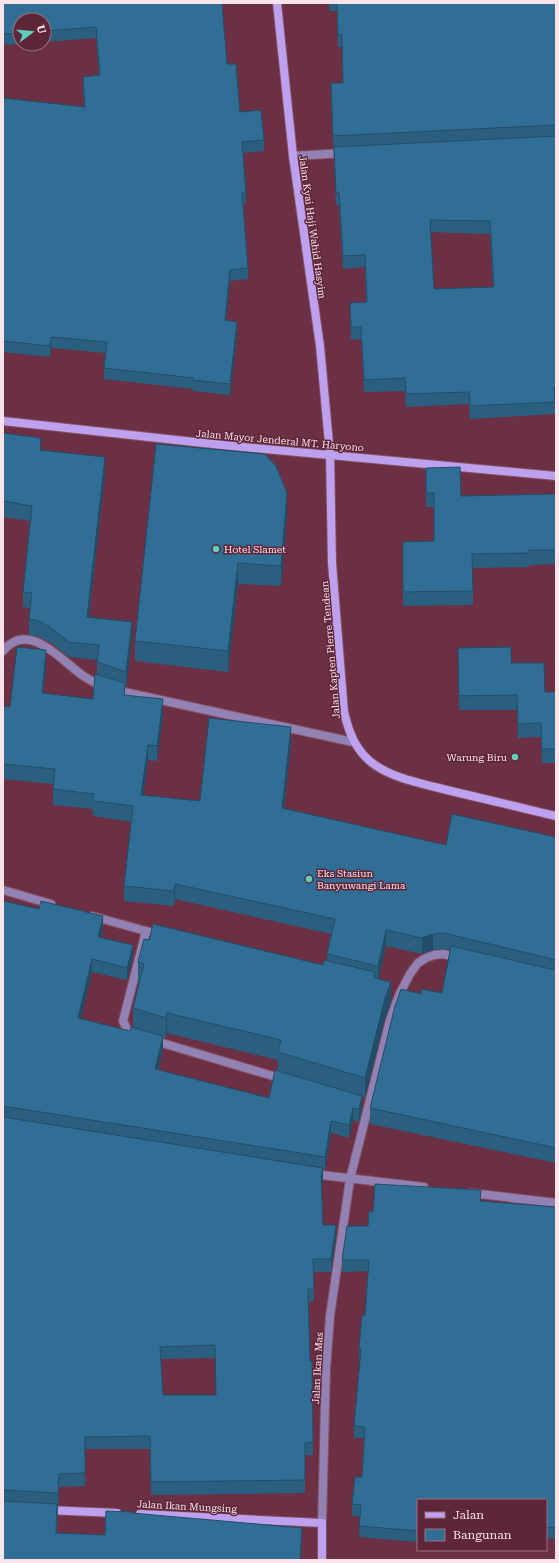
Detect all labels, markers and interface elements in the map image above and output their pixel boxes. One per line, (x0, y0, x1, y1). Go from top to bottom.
north arrow (12, 12, 52, 52)
text: U (34, 24, 49, 36)
street label: Jalan Kyai Haji Wahid Hasyim (297, 155, 328, 299)
street label: Jalan Mayor Jenderal MT. Haryono (195, 428, 365, 453)
marker: Hotel Slamet (211, 544, 221, 554)
place label: Hotel Slamet (224, 544, 286, 555)
street label: Jalan Kapten Pierre Tendean (319, 580, 342, 719)
place label: Warung Biru (447, 752, 508, 763)
marker: Warung Biru (510, 752, 520, 762)
place label: Eks Stasiun Banyuwangi Lama (317, 868, 406, 891)
marker: Eks Stasiun Banyuwangi Lama (304, 874, 314, 884)
street label: Jalan Ikan Mas (310, 1332, 325, 1404)
street label: Jalan Ikan Mungsing (137, 1498, 238, 1515)
legend (417, 1499, 547, 1551)
text: Jalan (453, 1508, 484, 1522)
text: Bangunan (453, 1528, 512, 1542)

